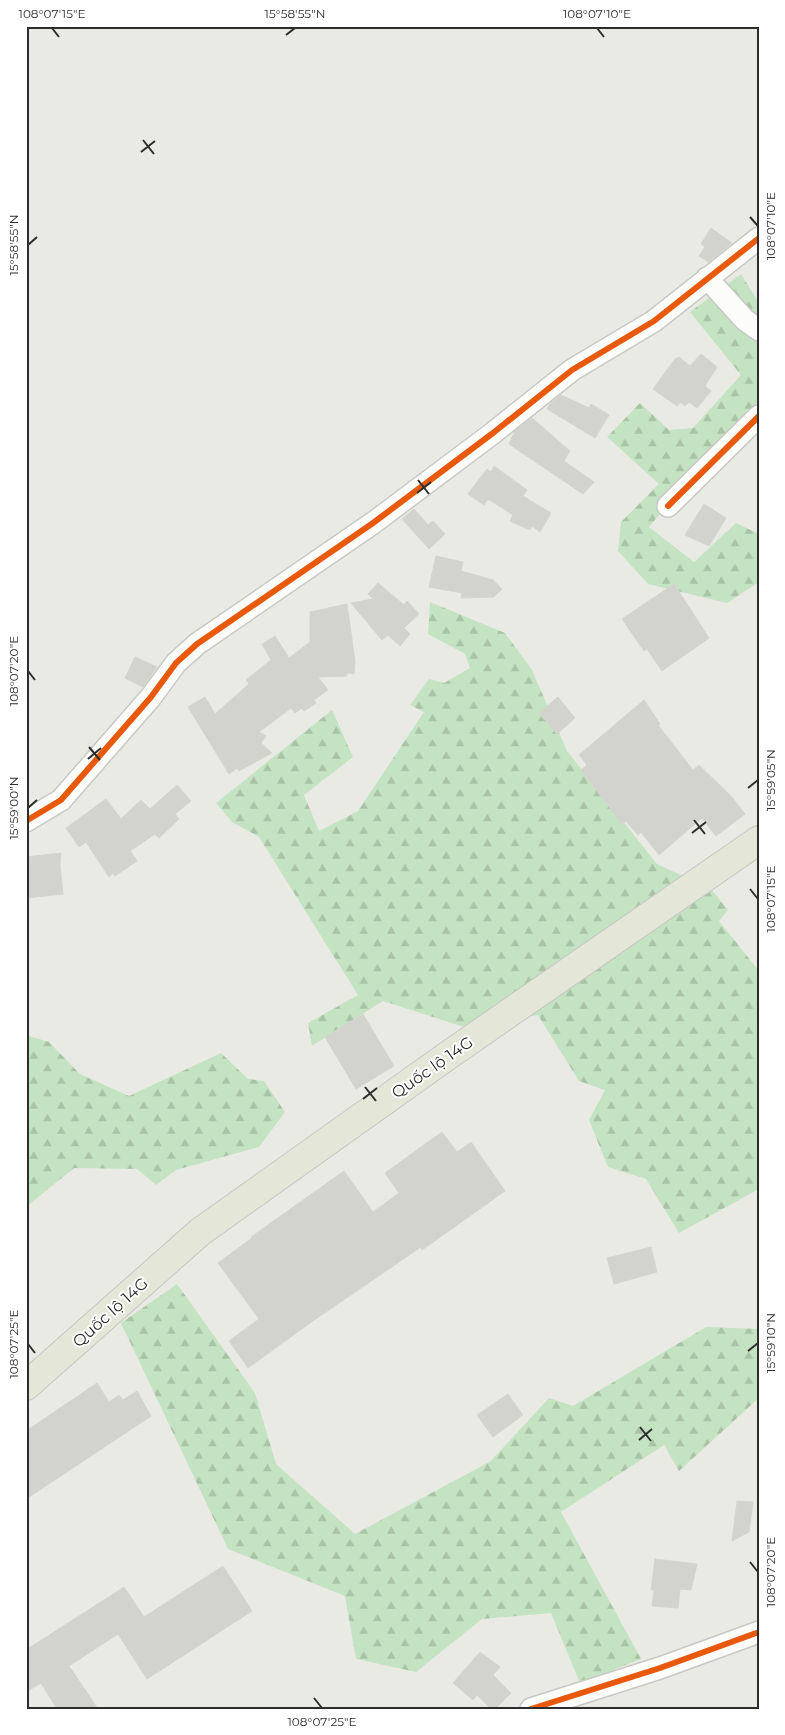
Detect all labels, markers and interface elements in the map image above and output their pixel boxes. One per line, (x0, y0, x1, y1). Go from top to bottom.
text: 108°07'15"E (19, 6, 85, 21)
text: 15°58'55"N (265, 6, 325, 21)
text: 108°07'10"E (563, 6, 631, 21)
text: 108°07'10"E (763, 192, 778, 260)
text: 15°58'55"N (6, 215, 21, 275)
text: 108°07'20"E (6, 636, 21, 706)
text: 15°59'05"N (763, 749, 778, 811)
text: 15°59'00"N (6, 777, 21, 840)
text: 108°07'15"E (763, 866, 778, 932)
street label: Quốc lộ 14G (388, 1032, 477, 1102)
street label: Quốc lộ 14G (69, 1274, 152, 1351)
text: 108°07'25"E (6, 1309, 21, 1379)
text: 15°59'10"N (763, 1313, 778, 1373)
text: 108°07'20"E (763, 1537, 778, 1607)
text: 108°07'25"E (287, 1714, 357, 1729)

